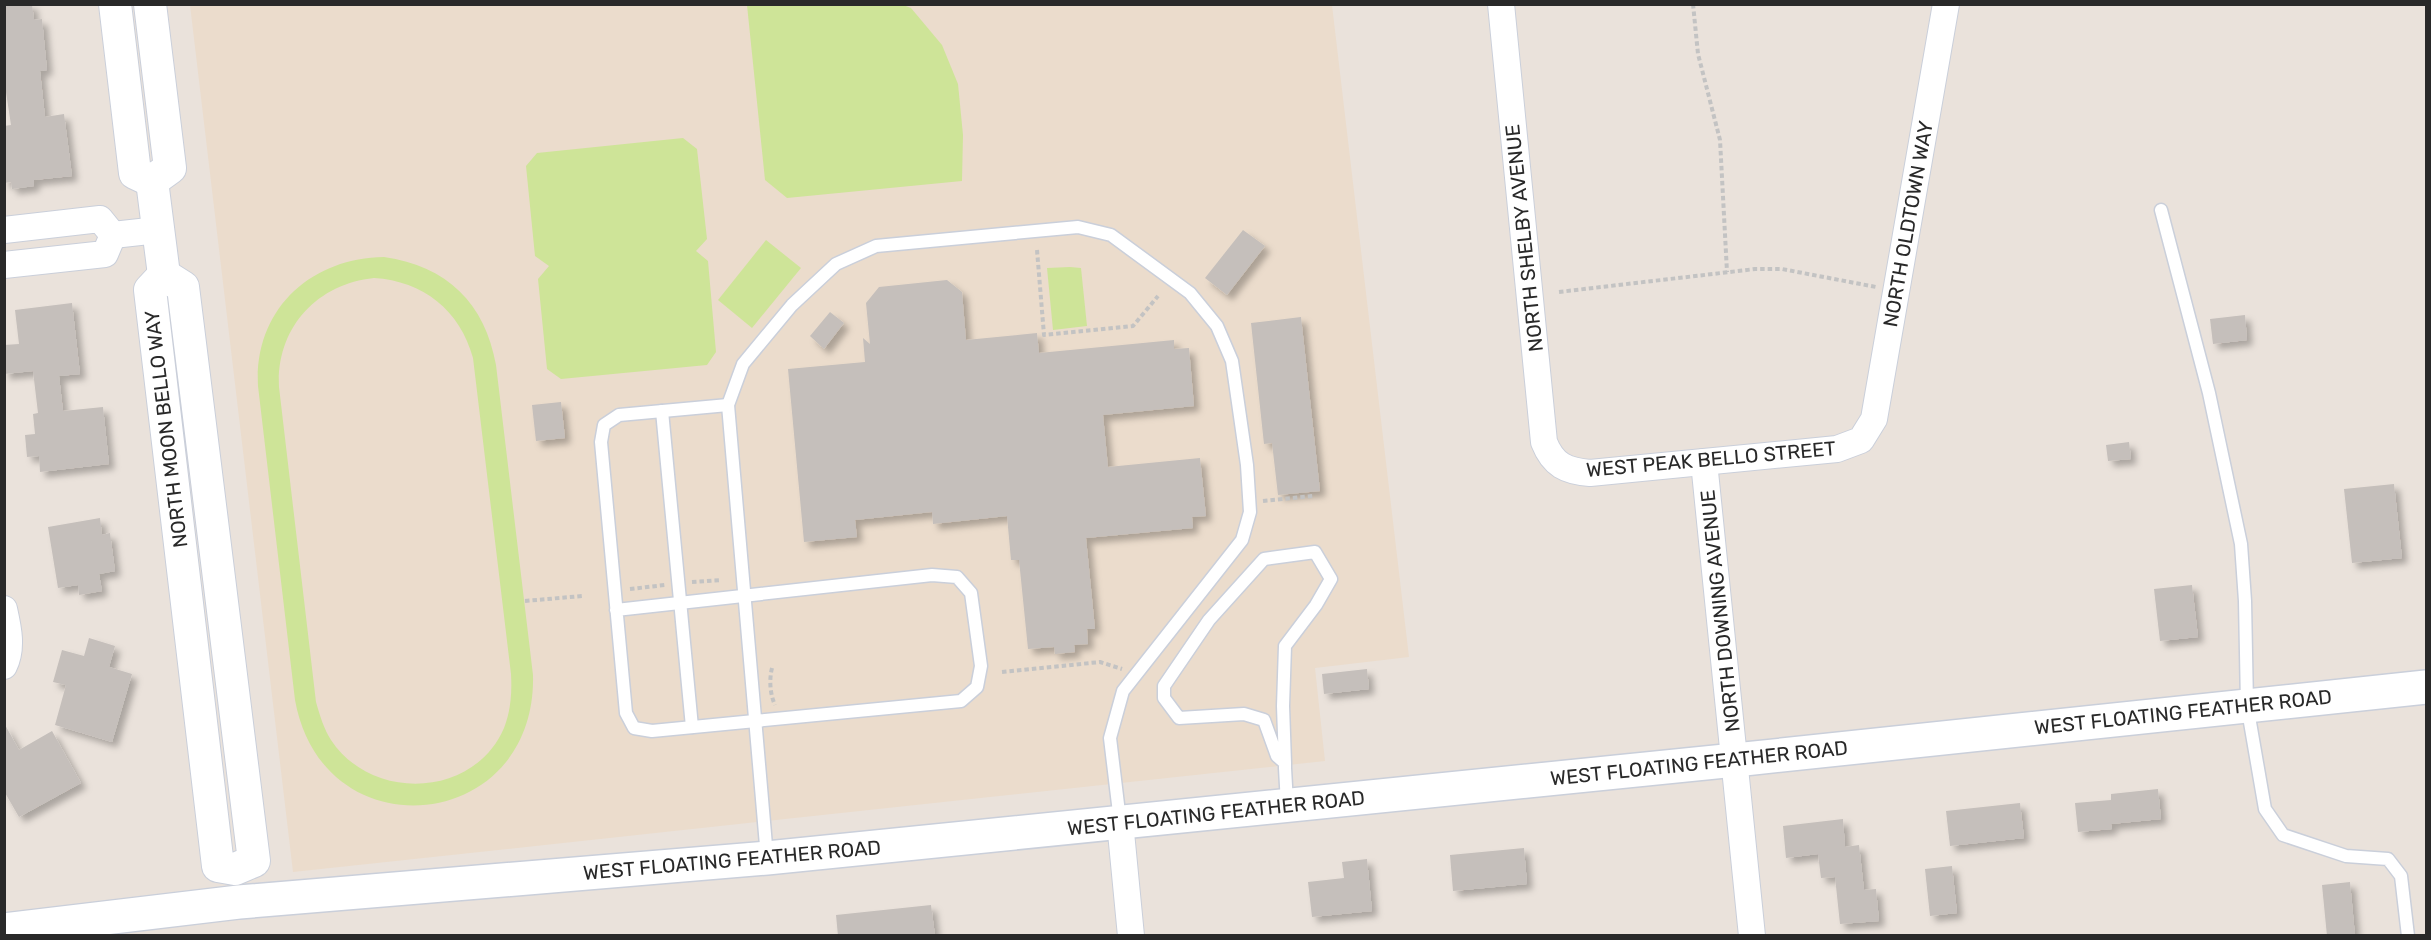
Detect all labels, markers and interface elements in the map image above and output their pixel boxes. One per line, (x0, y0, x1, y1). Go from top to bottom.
street label: NORTH OLDTOWN WAY (1878, 119, 1938, 329)
street label: NORTH SHELBY AVENUE (1500, 123, 1548, 353)
street label: NORTH MOON BELLO WAY (140, 309, 192, 549)
street label: WEST PEAK BELLO STREET (1585, 436, 1837, 482)
street label: NORTH DOWNING AVENUE (1695, 489, 1745, 733)
street label: WEST FLOATING FEATHER ROAD (2033, 684, 2333, 740)
street label: WEST FLOATING FEATHER ROAD (1549, 735, 1849, 791)
street label: WEST FLOATING FEATHER ROAD (1066, 785, 1366, 841)
street label: WEST FLOATING FEATHER ROAD (582, 835, 882, 885)

